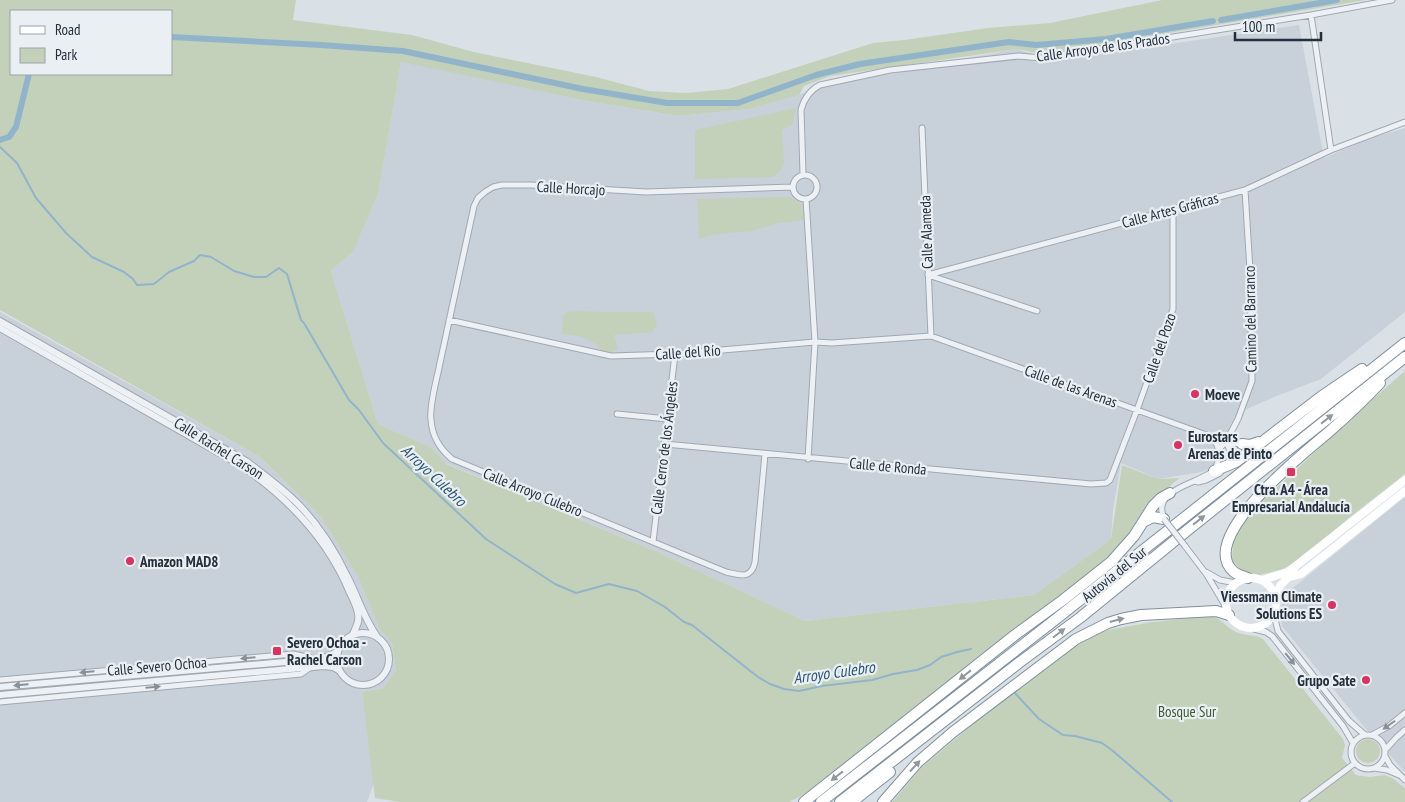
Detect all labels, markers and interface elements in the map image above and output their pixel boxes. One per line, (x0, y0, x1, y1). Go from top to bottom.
legend (10, 10, 172, 75)
scale bar (1235, 10, 1321, 42)
text: 100 m (1242, 17, 1275, 36)
text: Road (55, 20, 81, 39)
street label: Calle Arroyo de los Prados (1035, 28, 1171, 66)
text: Park (55, 45, 77, 64)
street label: Calle Horcajo (536, 177, 606, 199)
street label: Calle Artes Gráficas (1120, 188, 1220, 232)
street label: Calle Alameda (915, 195, 937, 269)
street label: Camino del Barranco (1240, 265, 1260, 373)
street label: Calle del Pozo (1138, 311, 1180, 385)
street label: Calle del Río (655, 340, 721, 364)
street label: Calle de las Arenas (1022, 360, 1120, 412)
street label: Calle Cerro de los Ángeles (646, 380, 682, 516)
place label: Moeve (1205, 385, 1240, 404)
marker: Moeve (1189, 388, 1201, 400)
street label: Calle Rachel Carson (171, 413, 267, 483)
one-way arrow (1320, 414, 1333, 425)
place label: Eurostars Arenas de Pinto (1187, 427, 1272, 463)
marker: Eurostars Arenas de Pinto (1172, 439, 1184, 451)
water label: Arroyo Culebro (397, 440, 472, 511)
street label: Calle de Ronda (849, 453, 927, 479)
street label: Calle Arroyo Culebro (481, 463, 585, 521)
marker: Ctra. A4 - Área Empresarial Andalucía (1285, 466, 1297, 478)
place label: Ctra. A4 - Área Empresarial Andalucía (1232, 480, 1350, 516)
one-way arrow (1193, 515, 1206, 526)
street label: Autovía del Sur (1077, 541, 1151, 606)
place label: Amazon MAD8 (139, 552, 218, 571)
marker: Amazon MAD8 (124, 555, 136, 567)
place label: Viessmann Climate Solutions ES (1220, 587, 1322, 623)
marker: Viessmann Climate Solutions ES (1326, 599, 1338, 611)
one-way arrow (1110, 616, 1125, 624)
one-way arrow (1052, 628, 1066, 638)
place label: Severo Ochoa - Rachel Carson (287, 633, 366, 669)
marker: Severo Ochoa - Rachel Carson (271, 645, 283, 657)
street label: Calle Severo Ochoa (106, 652, 208, 680)
one-way arrow (1285, 652, 1295, 666)
one-way arrow (240, 654, 256, 662)
water label: Arroyo Culebro (792, 656, 877, 688)
one-way arrow (78, 668, 94, 676)
one-way arrow (958, 670, 972, 680)
place label: Grupo Sate (1297, 671, 1356, 690)
marker: Grupo Sate (1360, 674, 1372, 686)
one-way arrow (13, 681, 29, 689)
one-way arrow (145, 683, 161, 691)
park label: Bosque Sur (1158, 702, 1217, 721)
one-way arrow (1382, 720, 1396, 730)
one-way arrow (909, 760, 921, 772)
one-way arrow (831, 770, 844, 781)

